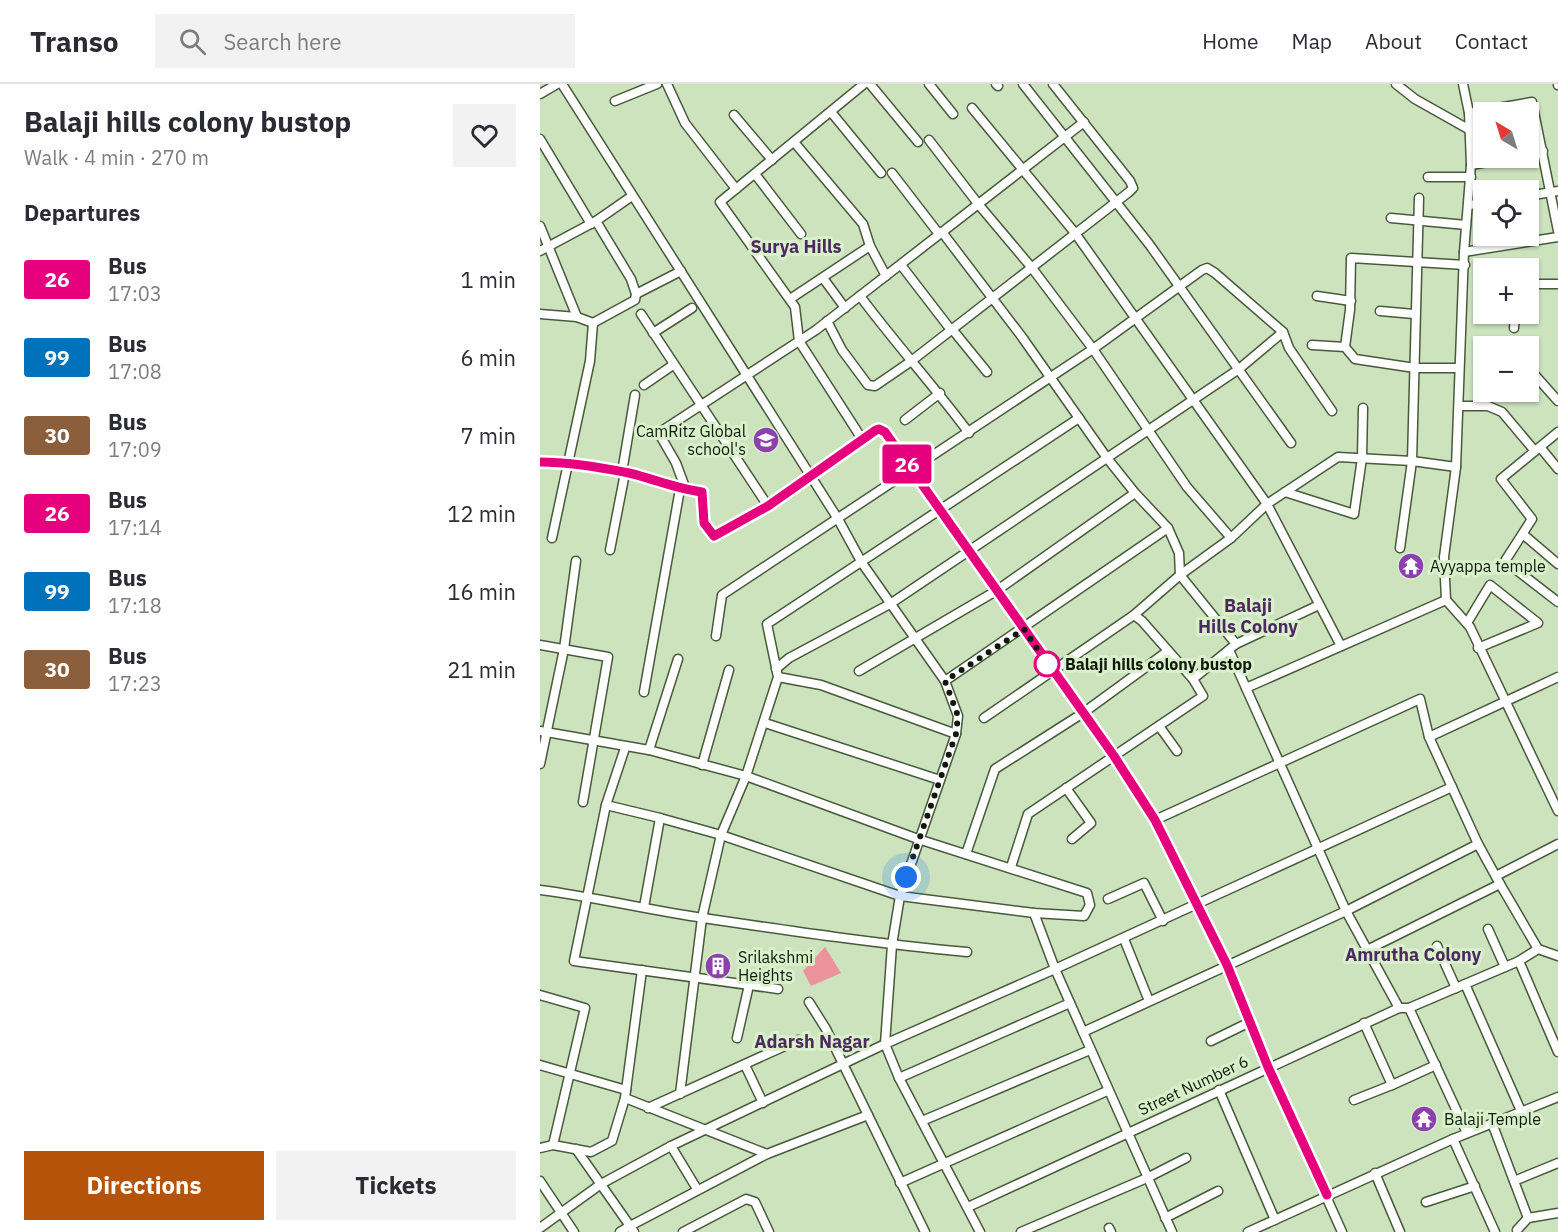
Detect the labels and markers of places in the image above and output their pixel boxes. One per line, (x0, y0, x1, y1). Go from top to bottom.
place label: CamRitz Global school's (636, 421, 746, 459)
school or university icon: CamRitz Global school's (751, 425, 781, 455)
temple icon: Ayyappa temple (1396, 551, 1426, 581)
place label: Ayyappa temple (1430, 556, 1546, 576)
marker: Balaji hills colony bustop (1034, 651, 1060, 677)
place label: Balaji hills colony bustop (1065, 654, 1252, 674)
place label: Srilakshmi Heights (738, 947, 813, 985)
building icon: Srilakshmi Heights (703, 951, 733, 981)
temple icon: Balaji Temple (1409, 1104, 1439, 1134)
place label: Balaji Temple (1444, 1109, 1541, 1129)

